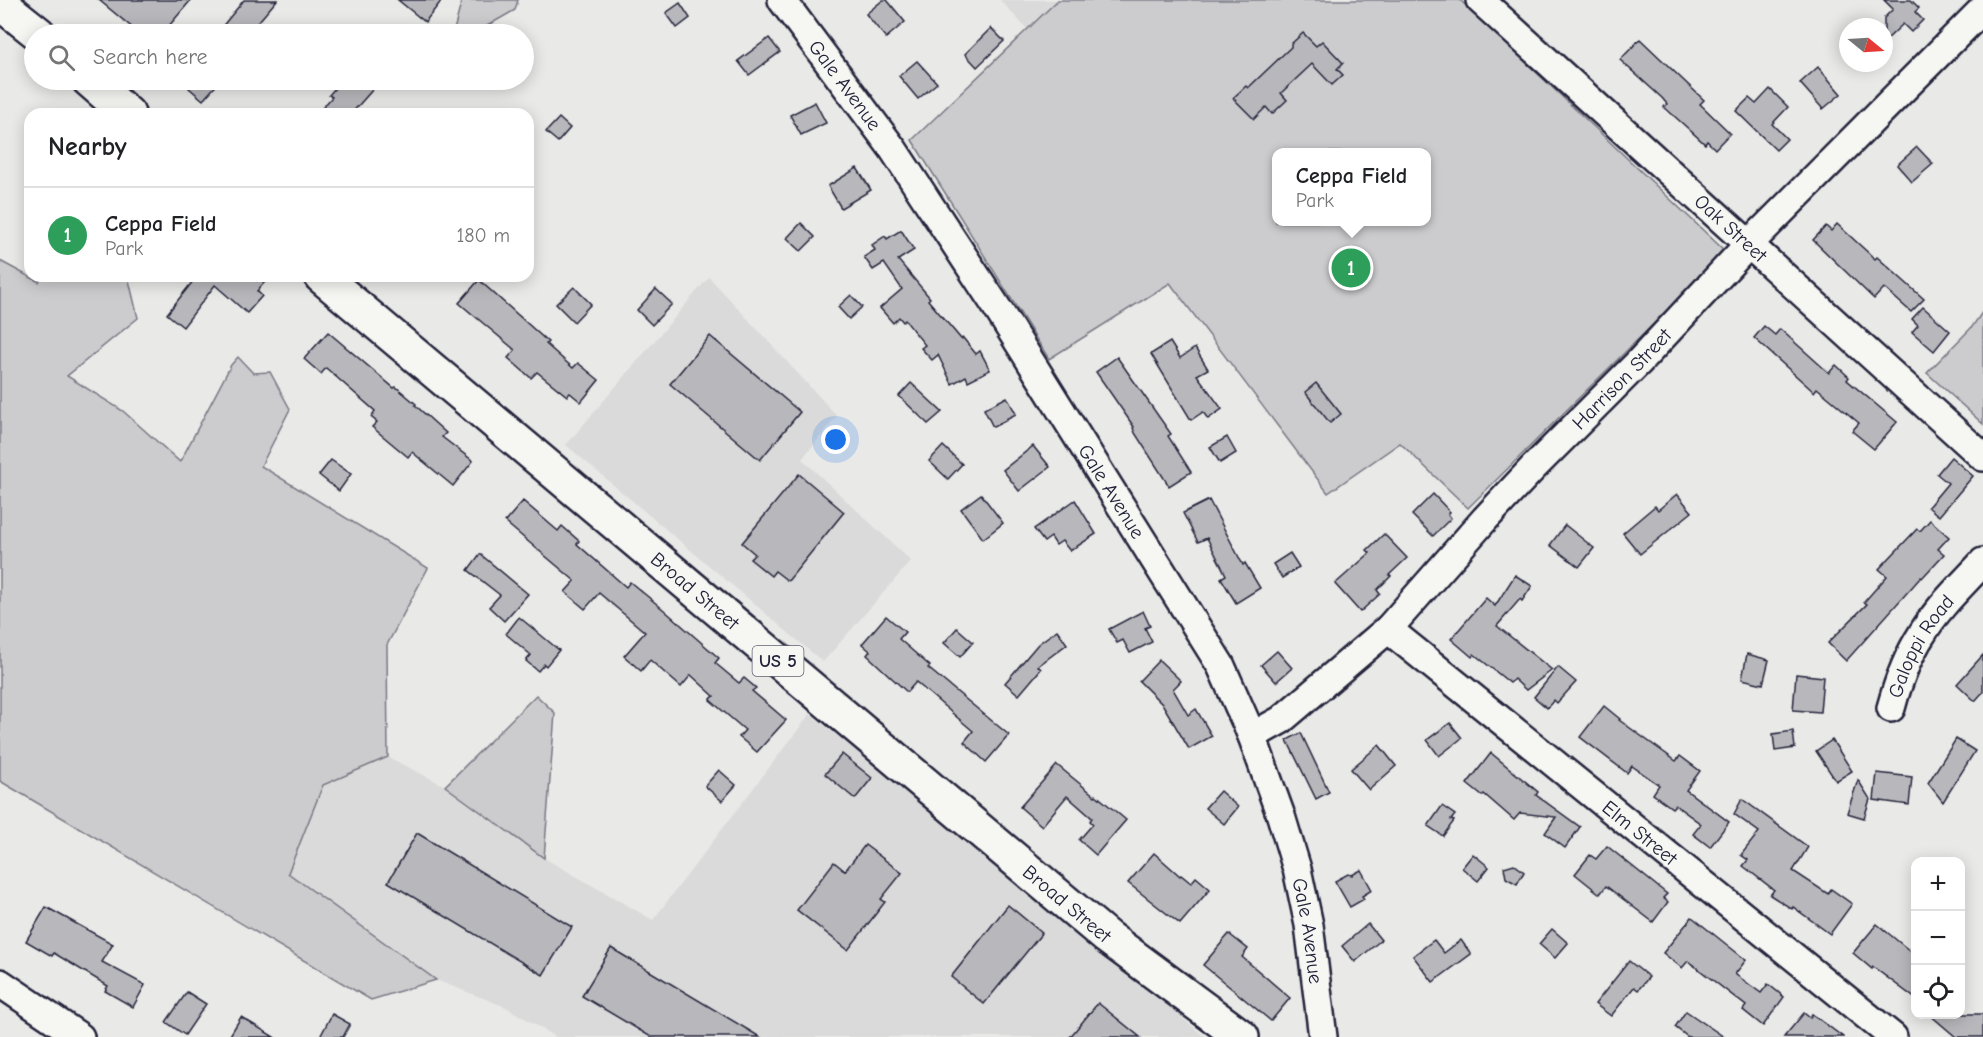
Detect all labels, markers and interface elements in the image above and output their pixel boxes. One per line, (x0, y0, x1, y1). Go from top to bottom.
north arrow (1839, 18, 1893, 72)
search box (24, 24, 534, 90)
street label: Gale Avenue (804, 36, 886, 135)
icon: search (45, 41, 78, 74)
text: Search here (93, 44, 208, 70)
text: Nearby (48, 132, 127, 162)
popup (1272, 148, 1431, 226)
text: Ceppa Field (1296, 163, 1407, 189)
text: Park (1296, 189, 1334, 212)
street label: Oak Street (1690, 190, 1772, 268)
text: Ceppa Field (105, 211, 217, 237)
text: 1 (64, 224, 71, 247)
text: 180 m (456, 224, 510, 247)
text: Park (105, 237, 143, 260)
pin: 1 (1332, 246, 1370, 290)
street label: Harrison Street (1567, 323, 1677, 434)
your location (821, 425, 850, 454)
street label: Gale Avenue (1073, 440, 1149, 543)
street label: Broad Street (646, 547, 745, 636)
street label: Galoppi Road (1884, 590, 1959, 701)
road number: US 5 (752, 646, 804, 676)
street label: Elm Street (1598, 796, 1683, 871)
map controls (1911, 857, 1965, 1019)
button: + (1911, 857, 1965, 911)
street label: Broad Street (1018, 860, 1117, 948)
street label: Gale Avenue (1287, 876, 1327, 985)
button: − (1911, 911, 1965, 965)
button: locate (1911, 965, 1965, 1019)

